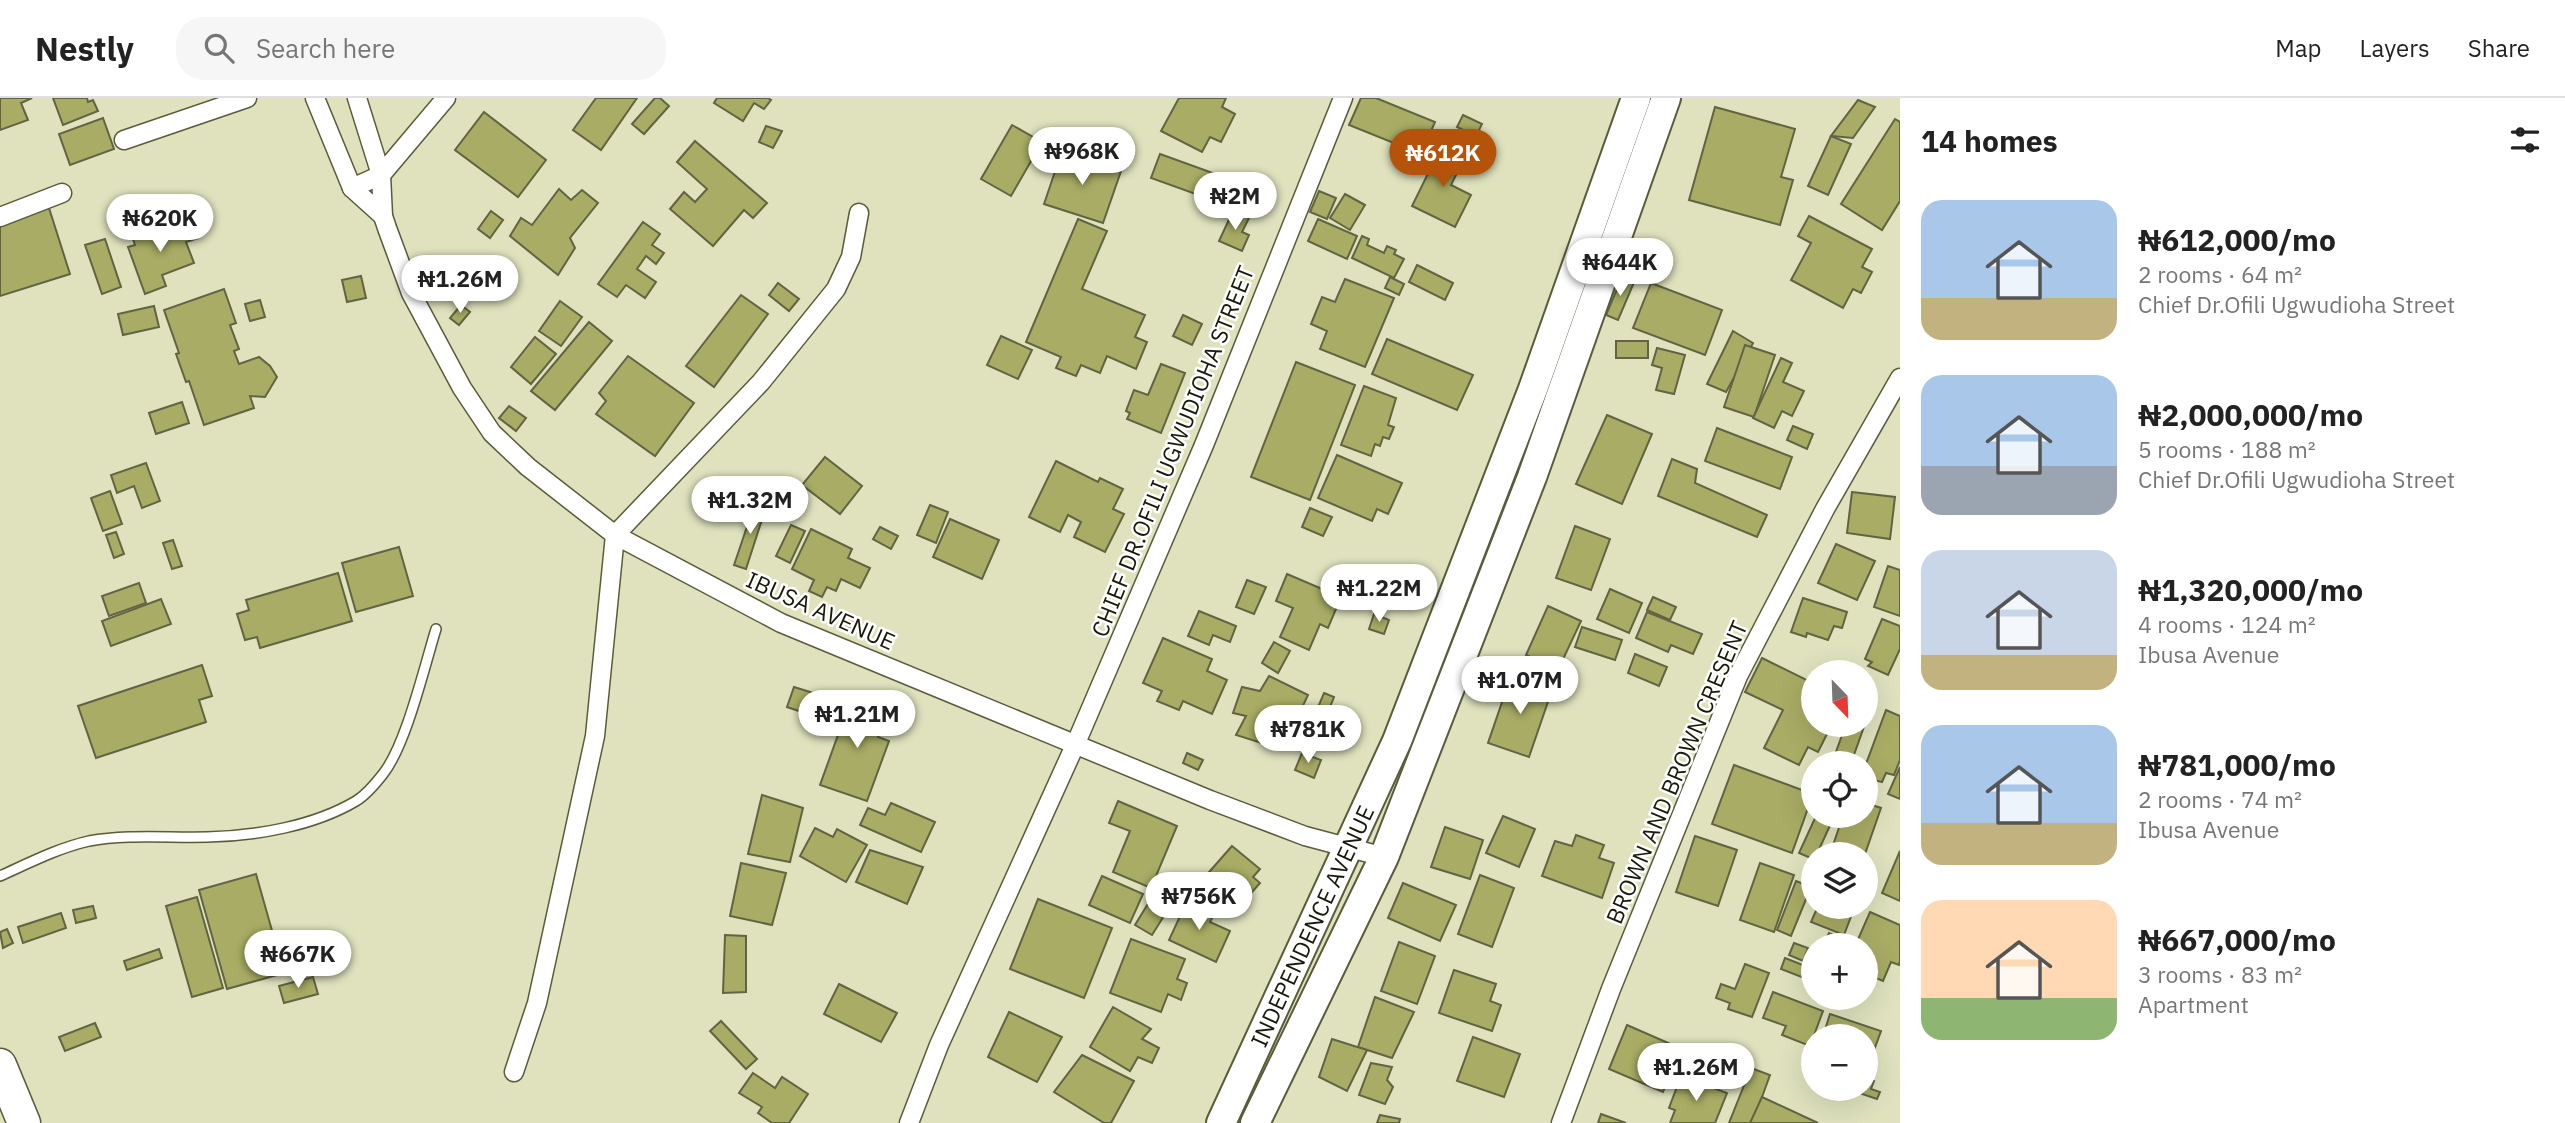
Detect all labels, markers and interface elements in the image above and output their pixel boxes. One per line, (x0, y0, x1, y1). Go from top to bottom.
search box (176, 17, 666, 80)
text: Nestly (35, 27, 134, 70)
icon: search (200, 29, 238, 67)
text: Search here (256, 31, 395, 65)
text: Map (2275, 32, 2322, 64)
text: Layers (2360, 32, 2430, 64)
text: Share (2468, 32, 2530, 64)
text: 14 homes (1921, 121, 2058, 160)
icon: filters (2506, 121, 2544, 159)
pin: ₦968K (1033, 127, 1131, 187)
pin: ₦612K (1394, 130, 1492, 189)
text: ₦968K (1044, 135, 1120, 165)
text: ₦612K (1405, 137, 1481, 167)
pin: ₦2M (1201, 172, 1269, 232)
text: ₦2M (1210, 180, 1260, 210)
pin: ₦620K (111, 194, 209, 254)
text: ₦620K (122, 202, 198, 232)
text: ₦612,000/mo (2138, 220, 2336, 259)
icon: home (1977, 228, 2061, 312)
pin: ₦644K (1571, 238, 1669, 298)
text: ₦644K (1582, 246, 1658, 276)
pin: ₦1.26M (403, 256, 517, 315)
text: 2 rooms · 64 m² (2138, 259, 2302, 289)
street label: CHIEF DR.OFILI UGWUDIOHA STREET (1084, 261, 1260, 641)
text: ₦1.26M (417, 263, 503, 293)
text: Chief Dr.Ofili Ugwudioha Street (2138, 289, 2455, 319)
text: ₦2,000,000/mo (2138, 395, 2363, 434)
icon: home (1977, 403, 2061, 487)
text: 5 rooms · 188 m² (2138, 434, 2316, 464)
text: Chief Dr.Ofili Ugwudioha Street (2138, 464, 2455, 494)
pin: ₦1.32M (693, 476, 807, 536)
text: ₦1.32M (707, 484, 793, 514)
street label: IBUSA AVENUE (742, 564, 900, 656)
pin: ₦1.22M (1322, 564, 1436, 624)
text: ₦1,320,000/mo (2138, 570, 2363, 609)
text: ₦1.22M (1336, 572, 1422, 602)
icon: home (1977, 578, 2061, 662)
text: 4 rooms · 124 m² (2138, 609, 2316, 639)
street label: BROWN AND BROWN CRESENT (1598, 616, 1754, 928)
text: Ibusa Avenue (2138, 639, 2279, 669)
pin: ₦1.07M (1463, 656, 1577, 716)
north arrow (1801, 660, 1878, 737)
map controls (1801, 660, 1878, 1101)
text: ₦1.07M (1477, 664, 1563, 694)
pin: ₦1.21M (800, 690, 914, 750)
text: ₦1.21M (814, 698, 900, 728)
pin: ₦781K (1259, 706, 1357, 765)
text: ₦781K (1270, 713, 1346, 743)
text: ₦781,000/mo (2138, 745, 2336, 784)
button: locate (1801, 751, 1878, 828)
icon: home (1977, 753, 2061, 837)
text: 2 rooms · 74 m² (2138, 784, 2302, 814)
street label: INDEPENDENCE AVENUE (1243, 800, 1380, 1052)
text: Ibusa Avenue (2138, 814, 2279, 844)
button: layers (1801, 842, 1878, 919)
pin: ₦756K (1150, 872, 1248, 932)
text: ₦756K (1161, 880, 1237, 910)
text: ₦667,000/mo (2138, 920, 2336, 959)
icon: home (1977, 928, 2061, 1012)
pin: ₦667K (249, 930, 347, 990)
button: + (1801, 933, 1878, 1010)
text: ₦667K (260, 938, 336, 968)
text: 3 rooms · 83 m² (2138, 959, 2302, 989)
text: Apartment (2138, 989, 2249, 1019)
button: − (1801, 1024, 1878, 1101)
pin: ₦1.26M (1639, 1044, 1753, 1103)
text: ₦1.26M (1653, 1051, 1739, 1081)

